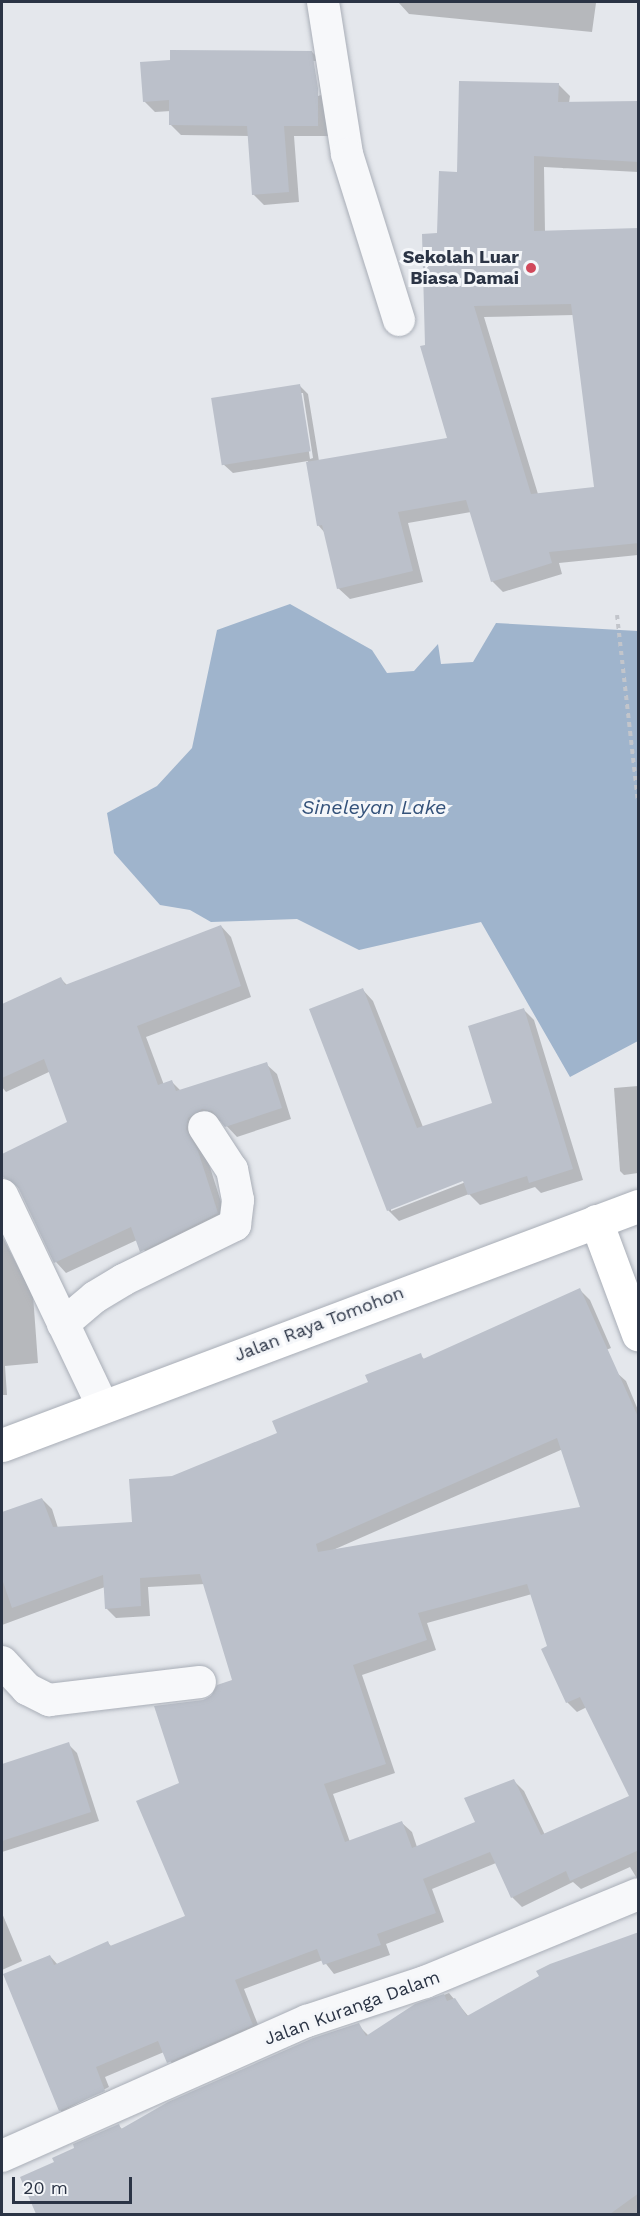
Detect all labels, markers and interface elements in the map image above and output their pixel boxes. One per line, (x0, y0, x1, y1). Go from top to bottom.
place label: Sekolah Luar Biasa Damai (403, 247, 519, 290)
marker: Sekolah Luar Biasa Damai (524, 261, 538, 275)
water label: Sineleyan Lake (301, 795, 447, 819)
street label: Jalan Raya Tomohon (231, 1282, 407, 1366)
street label: Jalan Kuranga Dalam (261, 1966, 443, 2050)
scale bar (15, 2165, 135, 2203)
text: 20 m (23, 2177, 68, 2198)

